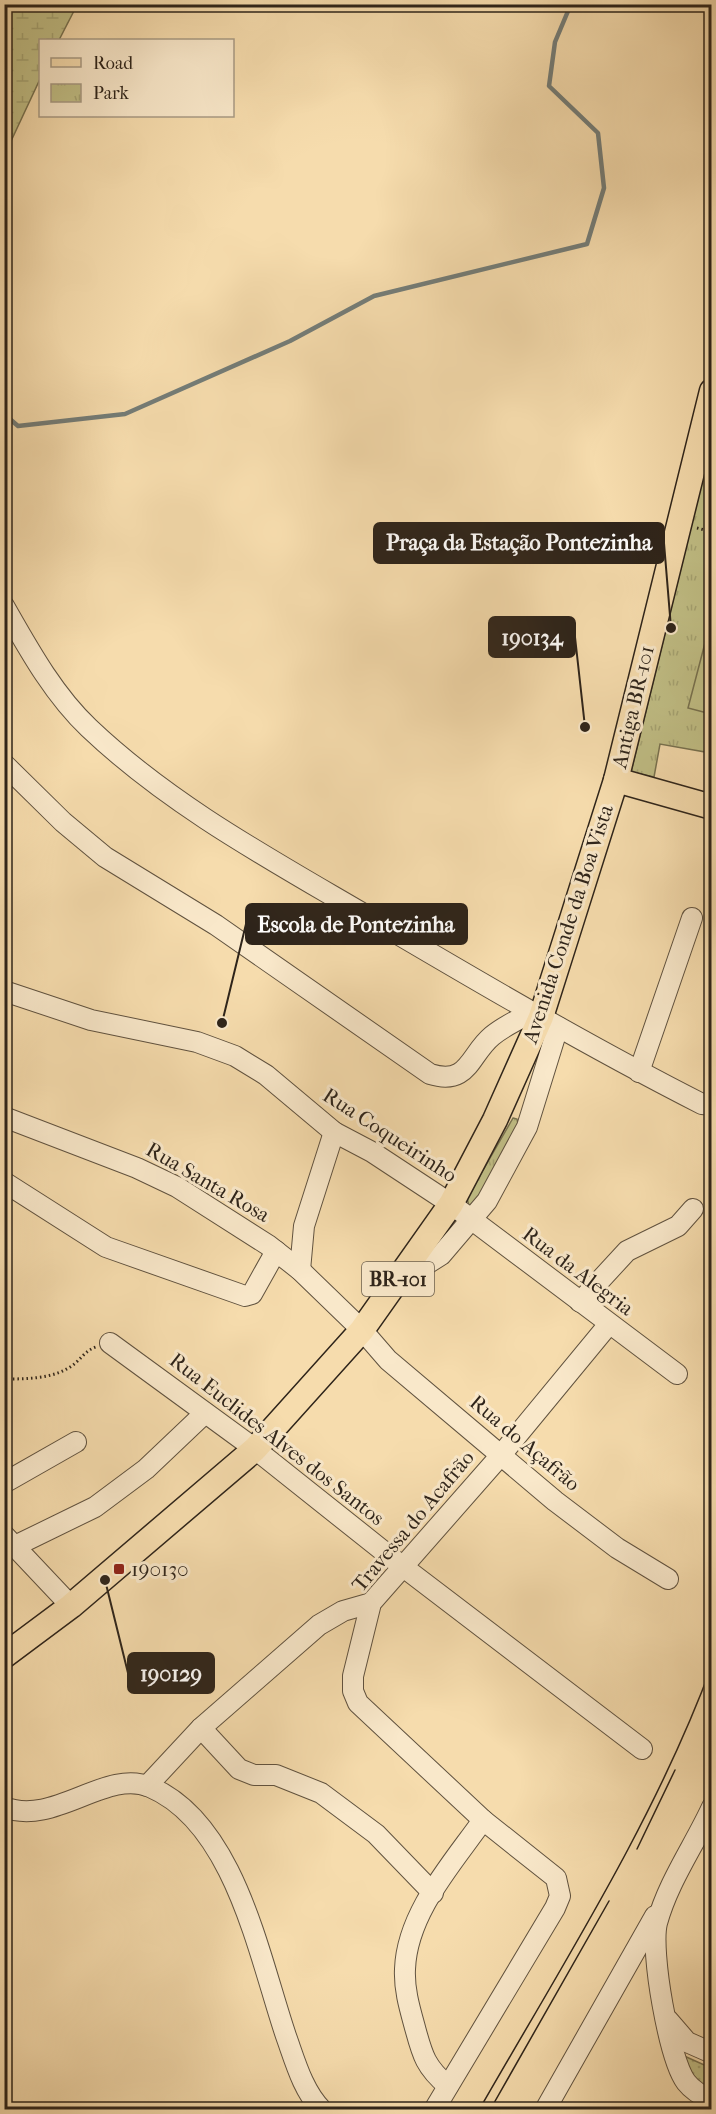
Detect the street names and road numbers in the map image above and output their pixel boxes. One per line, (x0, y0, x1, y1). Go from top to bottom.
street label: Antiga BR-101 (607, 643, 659, 772)
street label: Avenida Conde da Boa Vista (518, 801, 618, 1047)
street label: Rua Coqueirinho (319, 1083, 461, 1187)
street label: Rua Santa Rosa (142, 1137, 274, 1227)
street label: Rua da Alegria (518, 1222, 638, 1321)
road number: BR-101 (362, 1262, 434, 1296)
street label: Rua Euclides Alves dos Santos (165, 1348, 389, 1530)
street label: Rua do Açafrão (465, 1390, 585, 1496)
street label: Travessa do Acafrão (347, 1446, 479, 1596)

